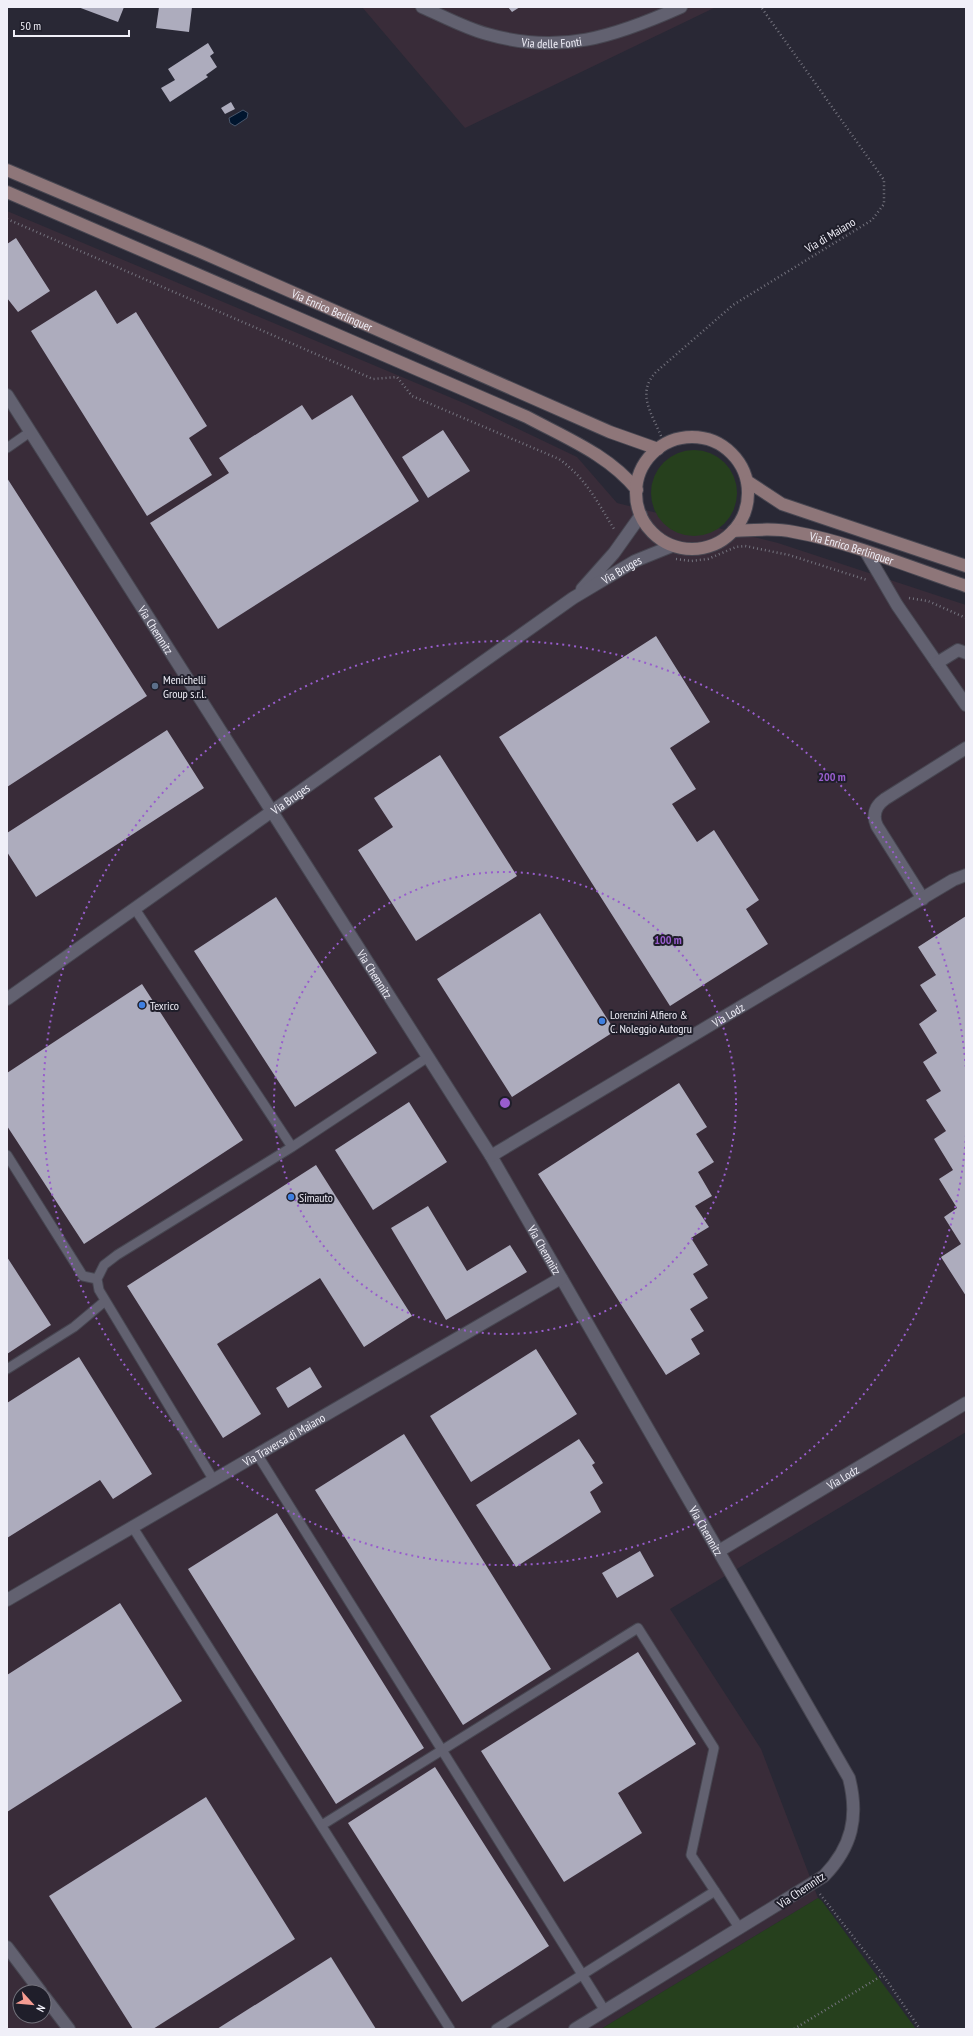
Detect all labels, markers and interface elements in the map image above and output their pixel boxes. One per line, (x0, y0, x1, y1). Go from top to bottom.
scale bar (14, 12, 129, 38)
text: 50 m (20, 18, 41, 33)
street label: Via delle Fonti (520, 33, 583, 51)
street label: Via di Maiano (801, 214, 858, 256)
street label: Via Enrico Berlinguer (288, 285, 376, 334)
street label: Via Enrico Berlinguer (807, 528, 896, 568)
street label: Via Bruges (598, 552, 643, 587)
street label: Via Chemnitz (135, 602, 177, 657)
place label: Menichelli Group s.r.l. (163, 672, 206, 701)
marker: Menichelli Group s.r.l. (150, 681, 160, 691)
text: 200 m (818, 769, 846, 784)
street label: Via Bruges (267, 780, 312, 818)
text: 100 m (654, 932, 682, 947)
street label: Via Chemnitz (354, 946, 396, 1001)
place label: Texrico (150, 998, 179, 1013)
street label: Via Lodz (708, 999, 747, 1030)
marker: Texrico (137, 1000, 147, 1010)
place label: Lorenzini Alfiero & C. Noleggio Autogru (610, 1007, 692, 1036)
marker: Lorenzini Alfiero & C. Noleggio Autogru (597, 1016, 607, 1026)
centre of rings (498, 1096, 512, 1110)
place label: Simauto (299, 1190, 333, 1205)
marker: Simauto (286, 1192, 296, 1202)
street label: Via Chemnitz (524, 1221, 565, 1277)
street label: Via Traversa di Maiano (239, 1409, 328, 1469)
street label: Via Lodz (823, 1462, 861, 1493)
street label: Via Chemnitz (686, 1502, 727, 1558)
street label: Via Chemnitz (773, 1869, 828, 1912)
north arrow (12, 1984, 52, 2024)
text: N (33, 2003, 48, 2014)

